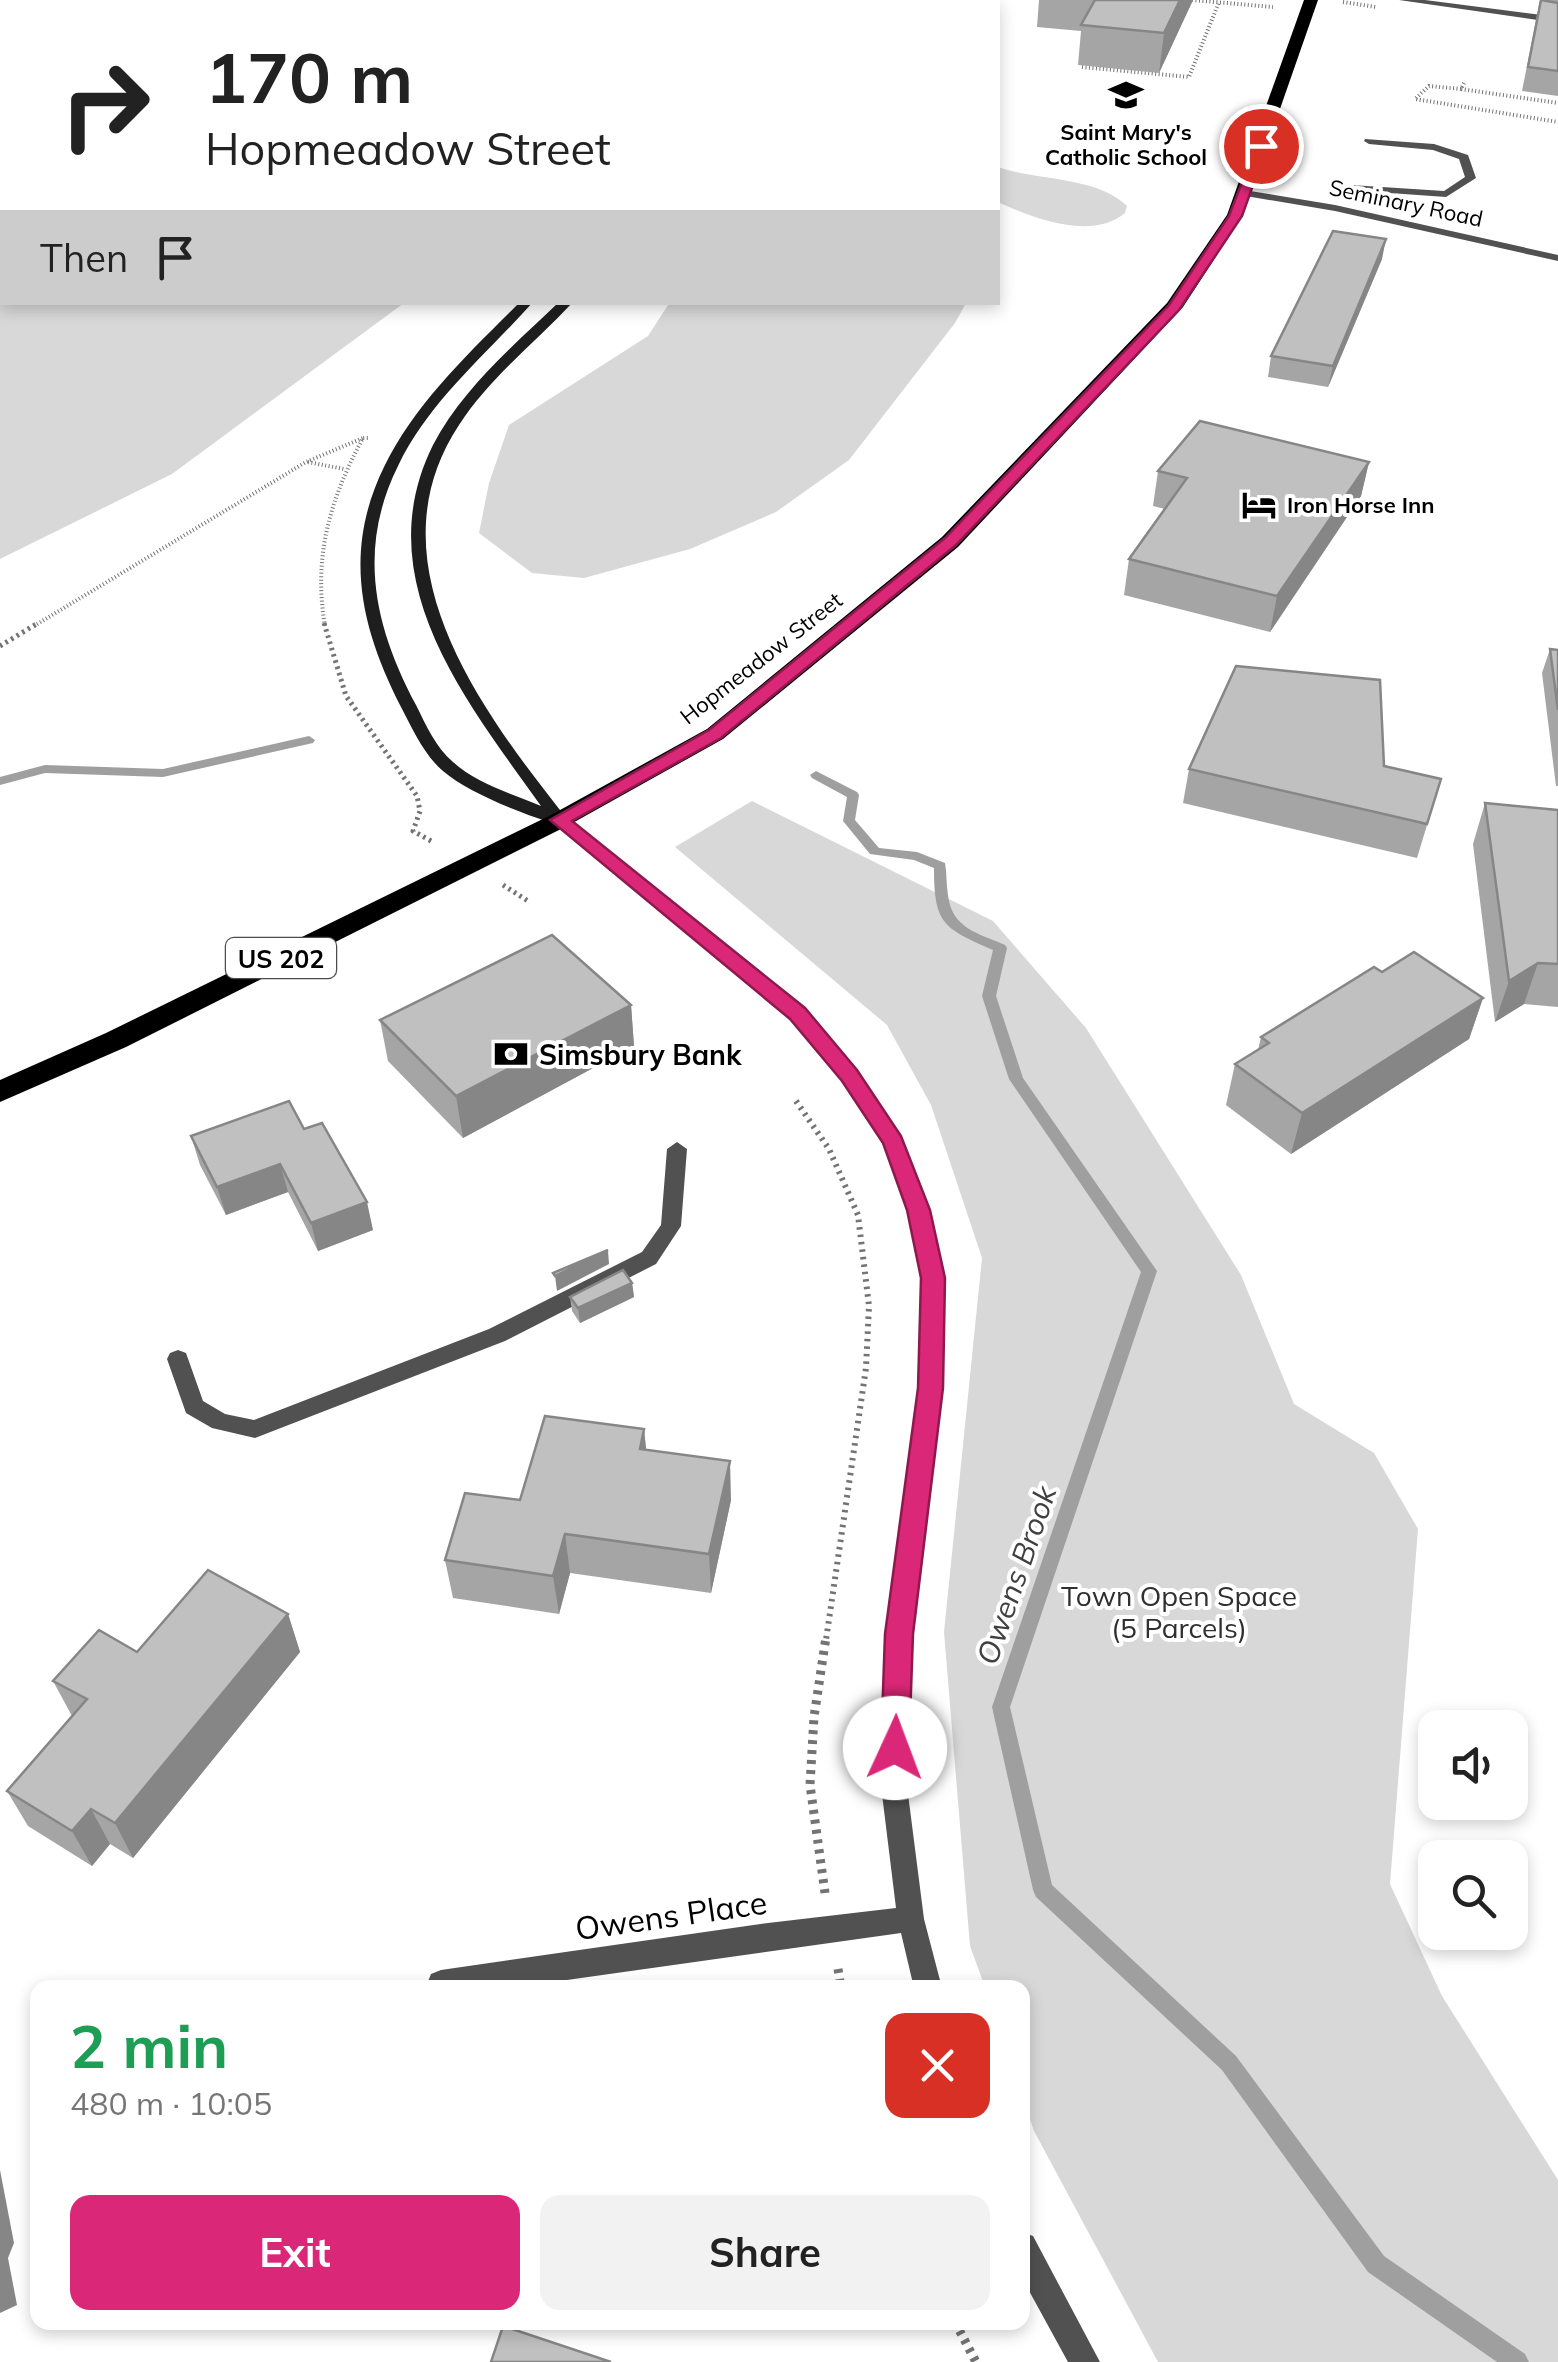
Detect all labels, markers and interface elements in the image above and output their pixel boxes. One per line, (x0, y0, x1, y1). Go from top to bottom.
text: 170 m (205, 33, 413, 121)
icon: right (40, 40, 170, 170)
school or university icon: Saint Mary's Catholic School (1107, 76, 1145, 114)
pin (1219, 104, 1304, 189)
place label: Saint Mary's Catholic School (1045, 118, 1207, 171)
icon: arrive (1234, 119, 1289, 174)
text: Hopmeadow Street (205, 120, 611, 176)
street label: Seminary Road (1327, 173, 1485, 233)
icon: arrive (148, 230, 203, 285)
text: Then (40, 234, 128, 282)
hotel icon: Iron Horse Inn (1240, 486, 1278, 524)
place label: Iron Horse Inn (1287, 491, 1435, 519)
street label: Hopmeadow Street (674, 586, 848, 730)
road number: US 202 (226, 938, 336, 978)
bank icon: Simsbury Bank (492, 1035, 530, 1073)
place label: Simsbury Bank (539, 1037, 742, 1072)
water label: Owens Brook (968, 1479, 1065, 1669)
park label: Town Open Space (5 Parcels) (1061, 1578, 1297, 1645)
position arrow (843, 1696, 947, 1800)
map controls (1418, 1710, 1528, 1950)
button: sound (1418, 1710, 1528, 1820)
button: search (1418, 1840, 1528, 1950)
street label: Owens Place (573, 1882, 769, 1948)
text: 2 min (70, 2008, 228, 2083)
button: close (885, 2013, 990, 2118)
text: 480 m · 10:05 (70, 2083, 272, 2123)
button: Exit (70, 2195, 520, 2310)
button: Share (540, 2195, 990, 2310)

